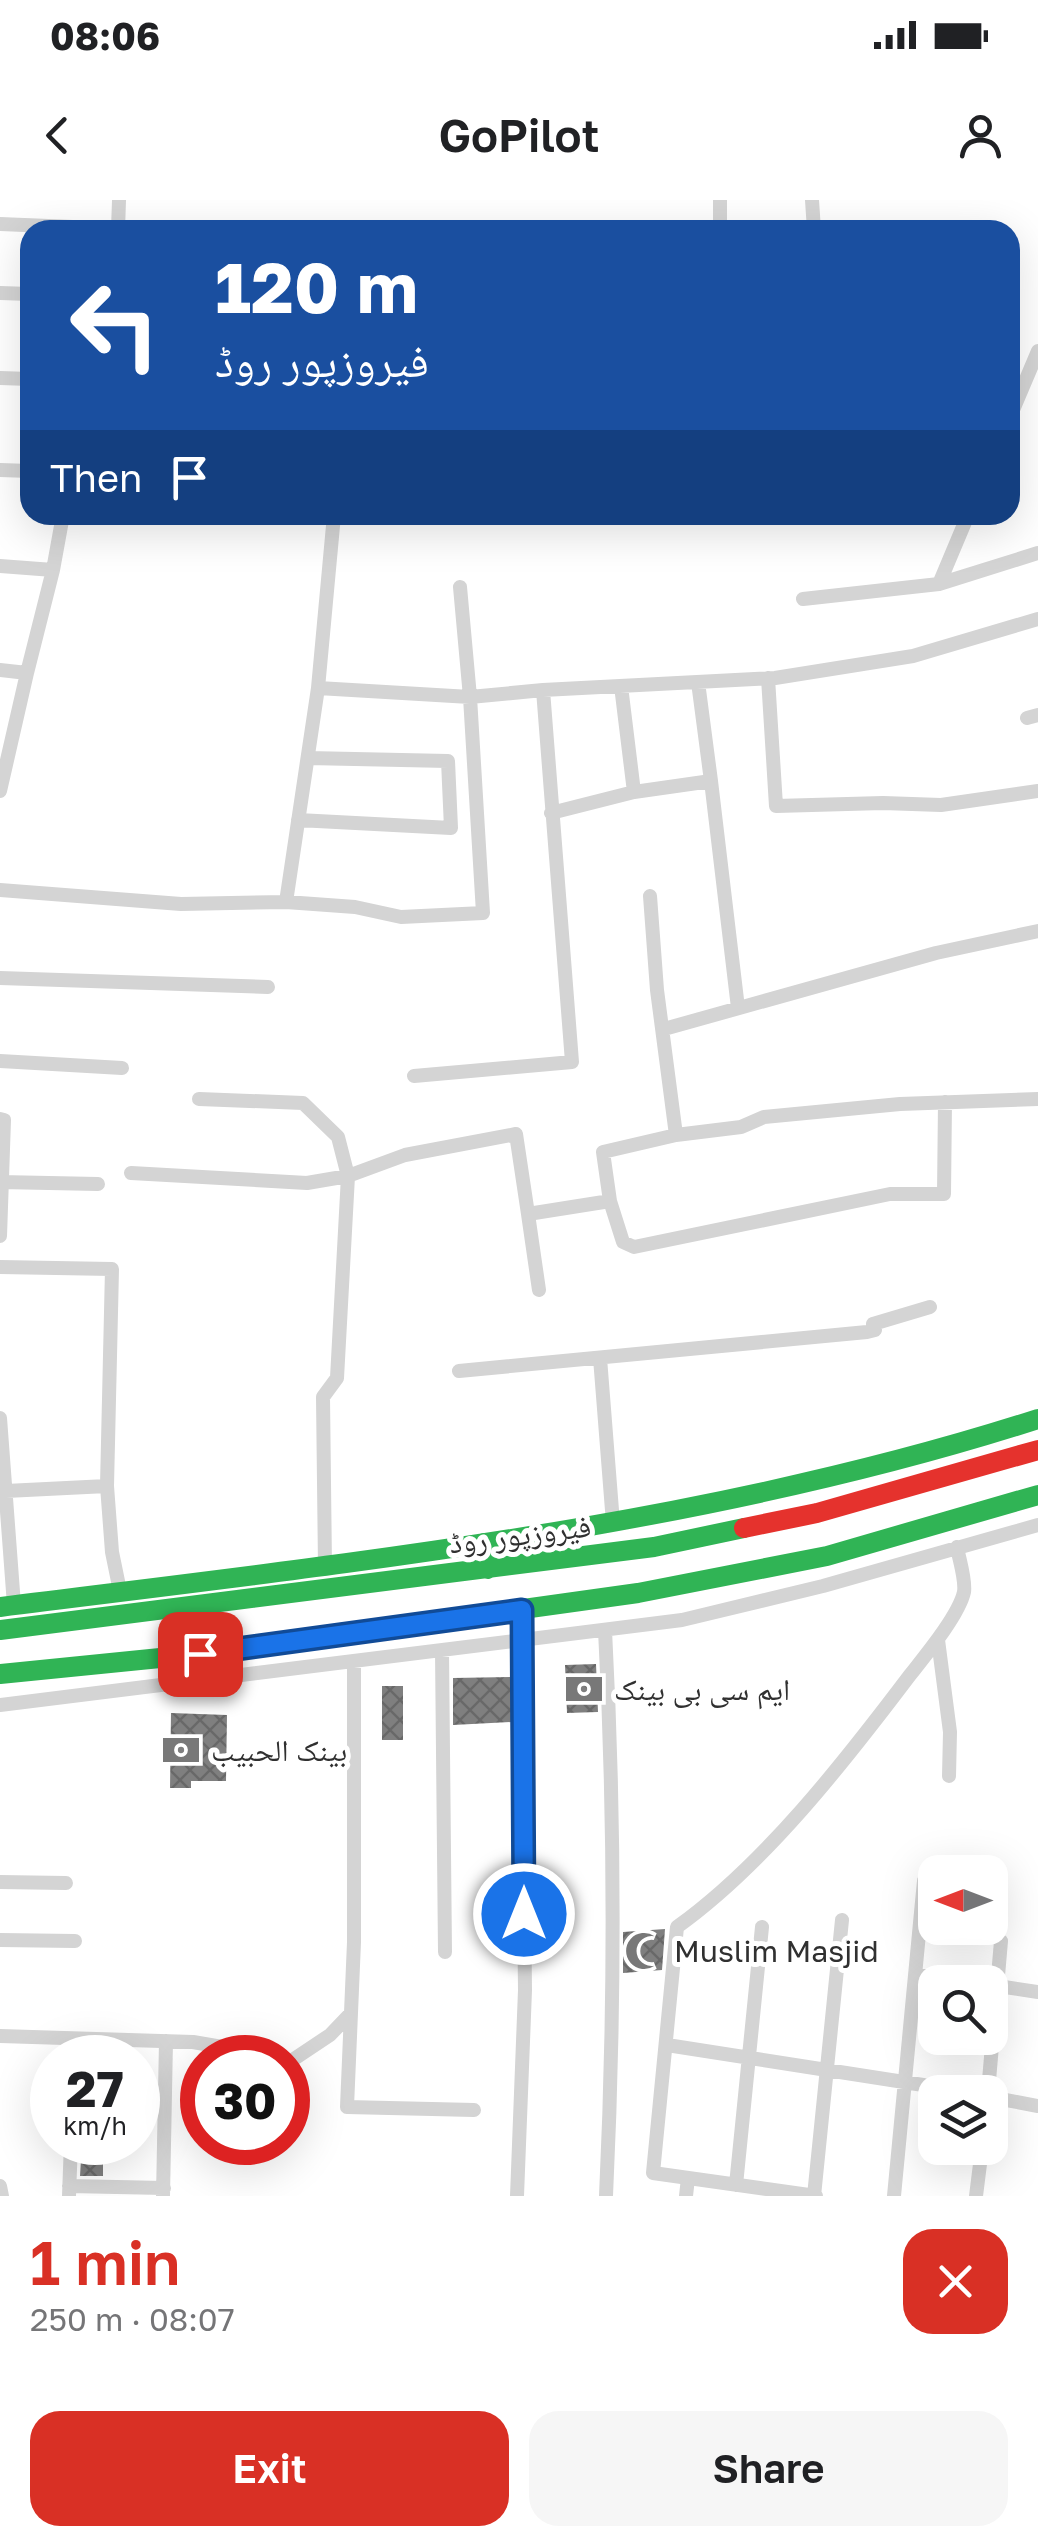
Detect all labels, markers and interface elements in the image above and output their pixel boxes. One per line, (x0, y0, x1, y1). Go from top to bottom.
text: 08:06 (50, 13, 160, 58)
icon: back (30, 108, 85, 163)
text: GoPilot (438, 108, 600, 162)
icon: person (953, 108, 1008, 163)
text: 120 m (215, 244, 418, 328)
icon: left (50, 260, 180, 390)
text: فیروزپور روڈ (215, 333, 429, 387)
icon: arrive (162, 450, 217, 505)
text: Then (50, 455, 142, 500)
street label: فیروزپور روڈ (447, 1507, 593, 1562)
pin (158, 1612, 243, 1697)
icon: arrive (173, 1627, 228, 1682)
bank icon: ایم سی بی بینک (563, 1668, 605, 1710)
place label: ایم سی بی بینک (614, 1671, 790, 1710)
bank icon: بينک الحبيب (160, 1729, 202, 1771)
place label: بينک الحبيب (211, 1732, 347, 1768)
north arrow (918, 1855, 1008, 1945)
map controls (918, 1855, 1008, 2165)
position arrow (472, 1862, 576, 1966)
mosque icon: Muslim Masjid (623, 1930, 665, 1972)
place label: Muslim Masjid (674, 1933, 879, 1969)
button: search (918, 1965, 1008, 2055)
speed limit sign: 30 (180, 2035, 310, 2165)
text: 27 (66, 2058, 124, 2118)
button: layers (918, 2075, 1008, 2165)
text: km/h (63, 2110, 127, 2141)
text: 1 min (30, 2226, 180, 2298)
button: close (903, 2229, 1008, 2334)
text: 250 m · 08:07 (30, 2300, 235, 2338)
button: Exit (30, 2411, 509, 2526)
button: Share (529, 2411, 1008, 2526)

